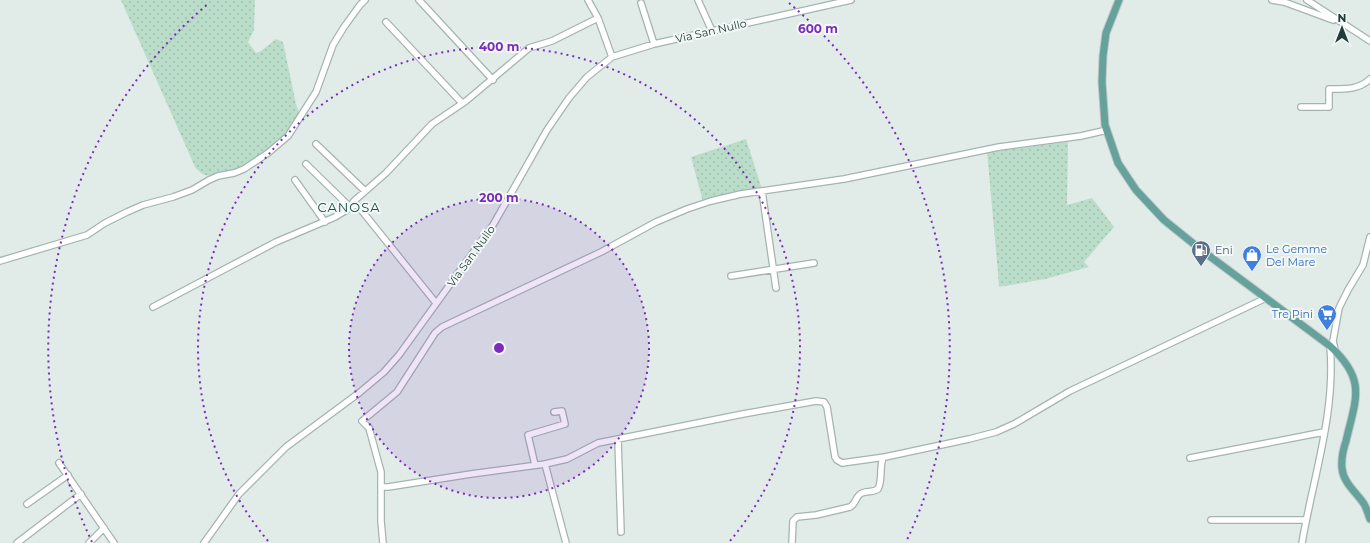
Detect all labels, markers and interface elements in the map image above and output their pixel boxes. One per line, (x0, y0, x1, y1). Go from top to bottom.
north arrow (1322, 8, 1362, 48)
text: N (1338, 11, 1346, 25)
street label: Via San Nullo (674, 16, 748, 46)
text: 600 m (798, 21, 838, 36)
text: 400 m (479, 39, 519, 54)
text: 200 m (479, 190, 519, 205)
district label: CANOSA (317, 199, 381, 215)
street label: Via San Nullo (444, 222, 498, 289)
fuel station icon: Eni (1190, 239, 1212, 267)
place label: Le Gemme Del Mare (1266, 242, 1327, 269)
place label: Eni (1215, 243, 1233, 257)
shop icon: Le Gemme Del Mare (1241, 244, 1263, 272)
supermarket icon: Tre Pini (1316, 303, 1338, 331)
place label: Tre Pini (1272, 307, 1313, 321)
centre of rings (492, 341, 506, 355)

